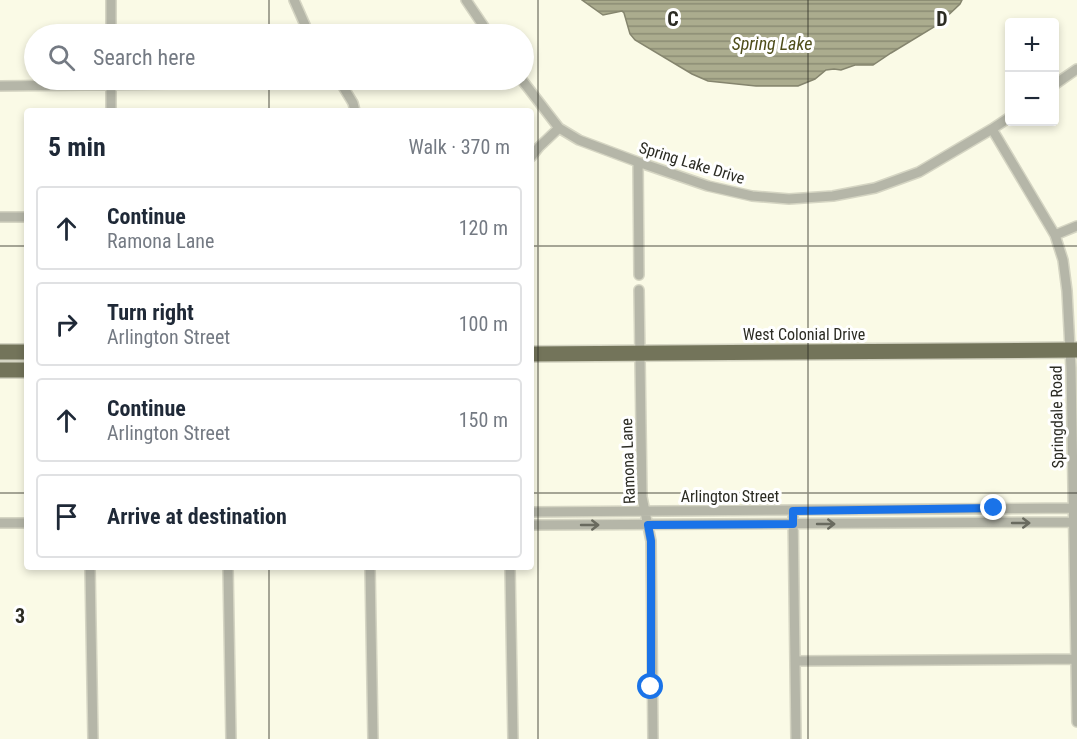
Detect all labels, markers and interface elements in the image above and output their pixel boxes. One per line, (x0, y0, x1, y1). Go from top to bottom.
text: C (667, 7, 679, 31)
text: D (936, 7, 948, 31)
map controls (1005, 18, 1059, 126)
button: + (1005, 18, 1059, 72)
search box (24, 24, 534, 90)
water label: Spring Lake (732, 33, 812, 54)
icon: search (45, 41, 78, 74)
text: Search here (93, 45, 195, 70)
button: − (1005, 72, 1059, 126)
text: 5 min (48, 132, 106, 162)
text: Walk · 370 m (409, 135, 510, 159)
street label: Spring Lake Drive (637, 138, 747, 188)
text: Continue (107, 204, 186, 229)
icon: ahead (50, 212, 83, 245)
text: 120 m (459, 216, 508, 240)
text: Ramona Lane (107, 229, 214, 253)
text: Turn right (107, 300, 194, 325)
icon: right (50, 308, 83, 341)
text: 100 m (459, 312, 508, 336)
text: Arlington Street (107, 325, 230, 349)
street label: West Colonial Drive (743, 325, 865, 344)
street label: Springdale Road (1047, 365, 1067, 469)
text: Continue (107, 396, 186, 421)
icon: ahead (50, 404, 83, 437)
text: 150 m (459, 408, 508, 432)
street label: Ramona Lane (617, 418, 639, 504)
text: Arlington Street (107, 421, 230, 445)
street label: Arlington Street (681, 487, 780, 506)
route end (980, 494, 1006, 520)
icon: arrive (50, 500, 83, 533)
text: Arrive at destination (107, 504, 287, 529)
one-way arrow (1011, 517, 1031, 528)
one-way arrow (816, 518, 836, 530)
one-way arrow (579, 519, 599, 531)
text: 3 (15, 604, 25, 628)
route start (637, 673, 663, 699)

